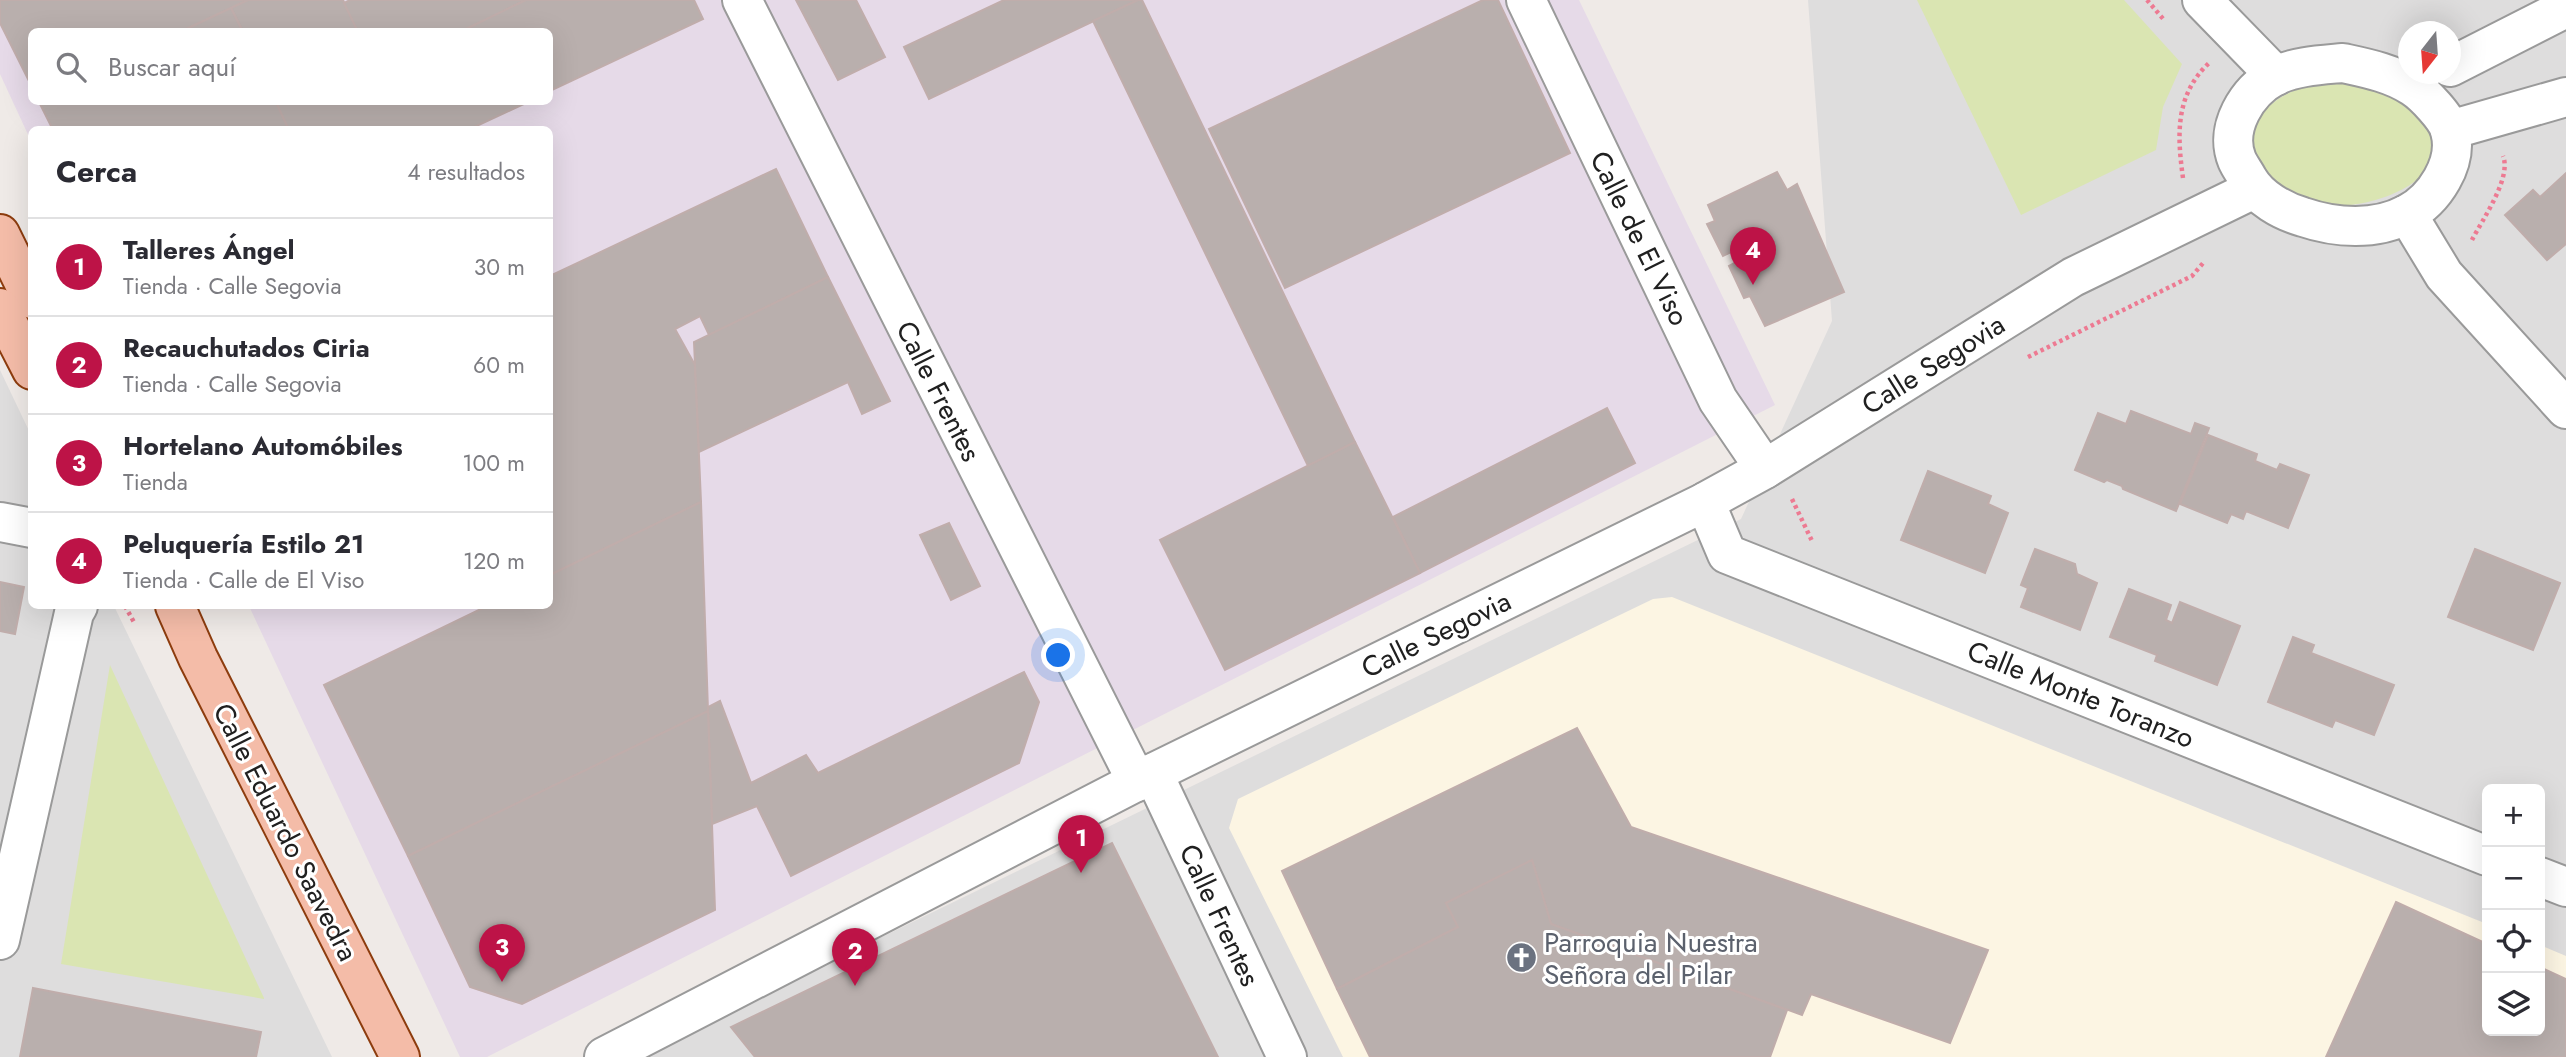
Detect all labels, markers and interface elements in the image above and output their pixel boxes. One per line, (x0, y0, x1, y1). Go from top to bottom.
north arrow (2398, 21, 2461, 84)
search box (28, 28, 553, 105)
icon: search (52, 48, 90, 86)
text: Buscar aquí (108, 48, 236, 86)
street label: Calle de El Viso (1580, 144, 1700, 332)
text: Cerca (56, 150, 137, 193)
text: 4 resultados (407, 155, 525, 189)
pin: 4 (1730, 227, 1776, 285)
text: Talleres Ángel (123, 231, 295, 269)
text: 1 (73, 250, 85, 284)
text: 30 m (474, 250, 525, 284)
text: Tienda · Calle Segovia (123, 269, 342, 303)
street label: Calle Segovia (1854, 304, 2013, 425)
street label: Calle Frentes (886, 314, 991, 468)
text: Recauchutados Ciria (123, 329, 370, 367)
text: 2 (71, 348, 87, 382)
text: 60 m (473, 348, 525, 382)
text: Tienda · Calle Segovia (123, 367, 342, 401)
text: Hortelano Automóbiles (123, 427, 403, 465)
text: 3 (72, 446, 86, 480)
text: 100 m (462, 446, 525, 480)
text: Tienda (123, 465, 188, 499)
text: Peluquería Estilo 21 (123, 525, 364, 563)
text: 4 (71, 544, 87, 578)
text: 120 m (463, 544, 525, 578)
text: Tienda · Calle de El Viso (123, 563, 364, 597)
street label: Calle Segovia (1354, 581, 1518, 688)
street label: Calle Monte Toranzo (1961, 630, 2200, 759)
your location (1041, 638, 1075, 672)
street label: Calle Eduardo Saavedra (203, 696, 368, 968)
map controls (2482, 784, 2545, 1036)
button: + (2482, 784, 2545, 847)
pin: 1 (1058, 815, 1104, 873)
street label: Calle Frentes (1169, 837, 1270, 993)
button: − (2482, 847, 2545, 910)
button: locate (2482, 910, 2545, 973)
place label: Parroquia Nuestra Señora del Pilar (1544, 922, 1758, 995)
pin: 3 (479, 924, 525, 982)
pin: 2 (832, 928, 878, 986)
church icon: Parroquia Nuestra Señora del Pilar (1504, 941, 1538, 975)
button: layers (2482, 973, 2545, 1036)

